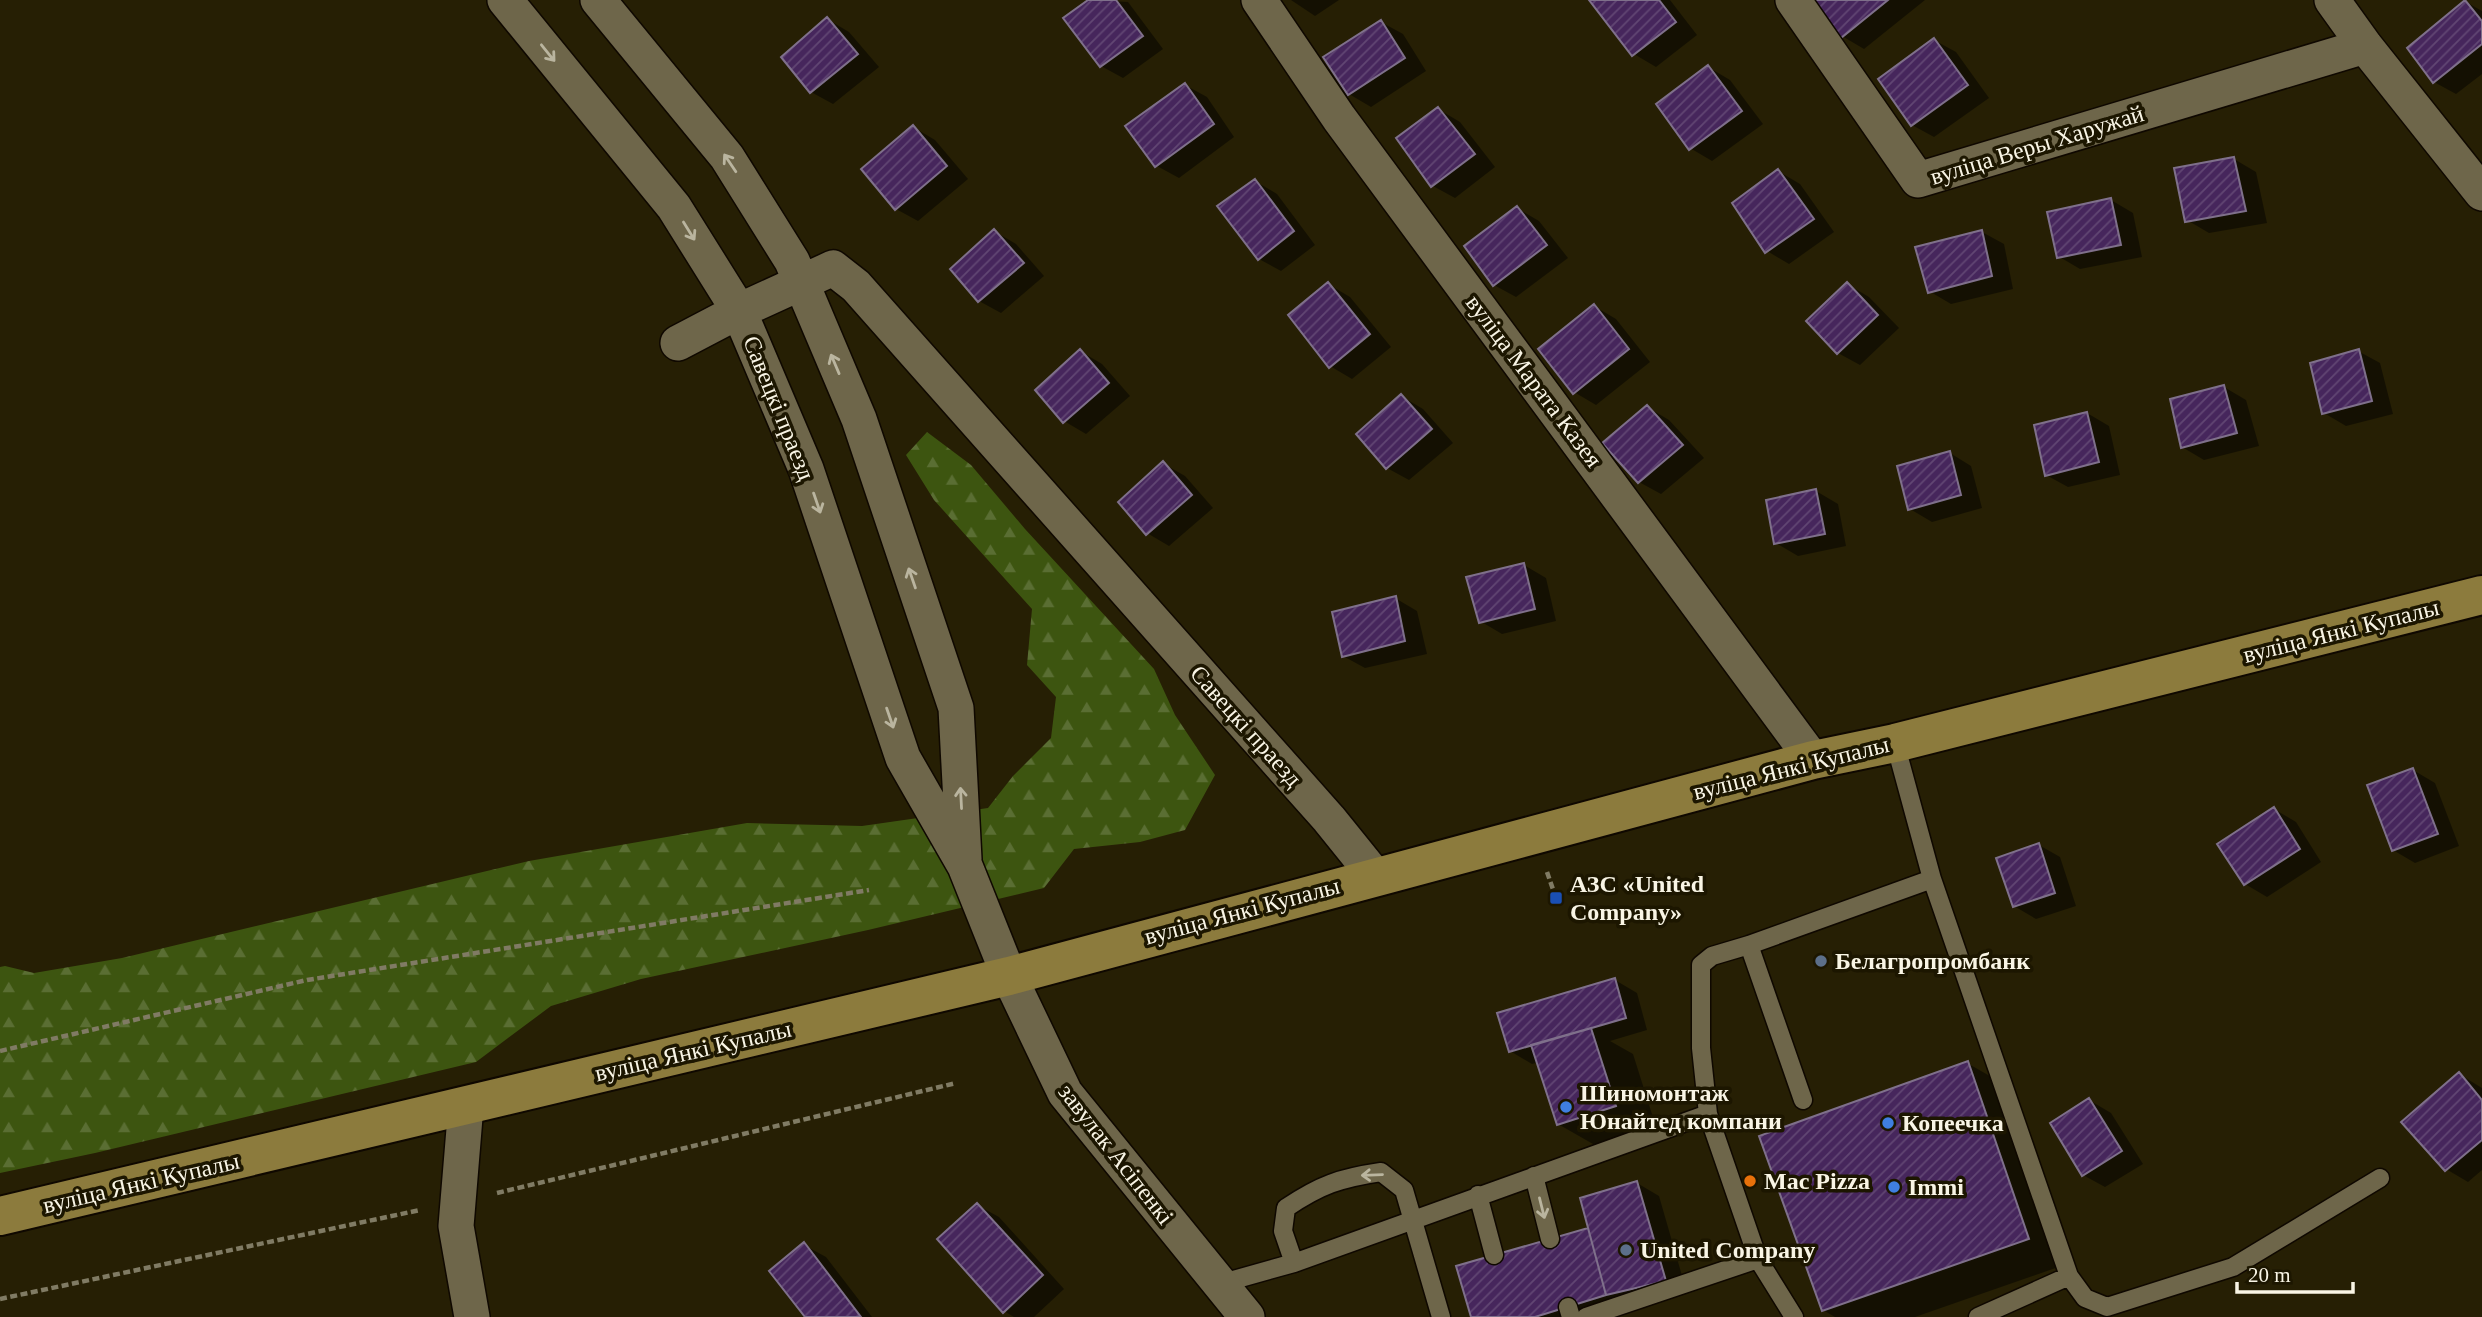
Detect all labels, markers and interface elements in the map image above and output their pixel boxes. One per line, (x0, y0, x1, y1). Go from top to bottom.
one-way arrow (540, 43, 556, 61)
street label: вуліца Веры Харужай (1927, 100, 2147, 190)
one-way arrow (723, 154, 737, 173)
one-way arrow (683, 221, 697, 241)
street label: вуліца Марата Казея (1461, 290, 1607, 472)
street label: Савецкі праезд (738, 332, 820, 484)
one-way arrow (828, 353, 841, 375)
one-way arrow (812, 491, 824, 513)
one-way arrow (905, 567, 917, 589)
street label: вуліца Янкі Купалы (2240, 594, 2442, 668)
street label: Савецкі праезд (1185, 660, 1307, 792)
one-way arrow (884, 707, 897, 729)
street label: вуліца Янкі Купалы (1690, 731, 1892, 805)
one-way arrow (954, 787, 967, 810)
place label: АЗС «United Company» (1570, 871, 1705, 925)
street label: вуліца Янкі Купалы (1142, 872, 1342, 950)
marker: АЗС «United Company» (1548, 890, 1564, 906)
place label: Белагропромбанк (1835, 948, 2030, 974)
marker: Белагропромбанк (1813, 953, 1829, 969)
street label: вуліца Янкі Купалы (592, 1016, 794, 1086)
street label: завулак Асіпенкі (1053, 1079, 1179, 1229)
place label: Шиномонтаж Юнайтед компани (1580, 1080, 1782, 1134)
marker: Шиномонтаж Юнайтед компани (1558, 1099, 1574, 1115)
place label: Копеечка (1902, 1110, 2004, 1136)
marker: Копеечка (1880, 1115, 1896, 1131)
street label: вуліца Янкі Купалы (40, 1148, 242, 1218)
one-way arrow (1361, 1168, 1384, 1181)
place label: Mac Pizza (1764, 1168, 1870, 1194)
marker: Mac Pizza (1742, 1173, 1758, 1189)
place label: Immi (1908, 1174, 1964, 1200)
marker: Immi (1886, 1179, 1902, 1195)
one-way arrow (1536, 1196, 1549, 1219)
place label: United Company (1640, 1237, 1815, 1263)
marker: United Company (1618, 1242, 1634, 1258)
scale bar (2237, 1250, 2352, 1294)
text: 20 m (2248, 1263, 2291, 1287)

